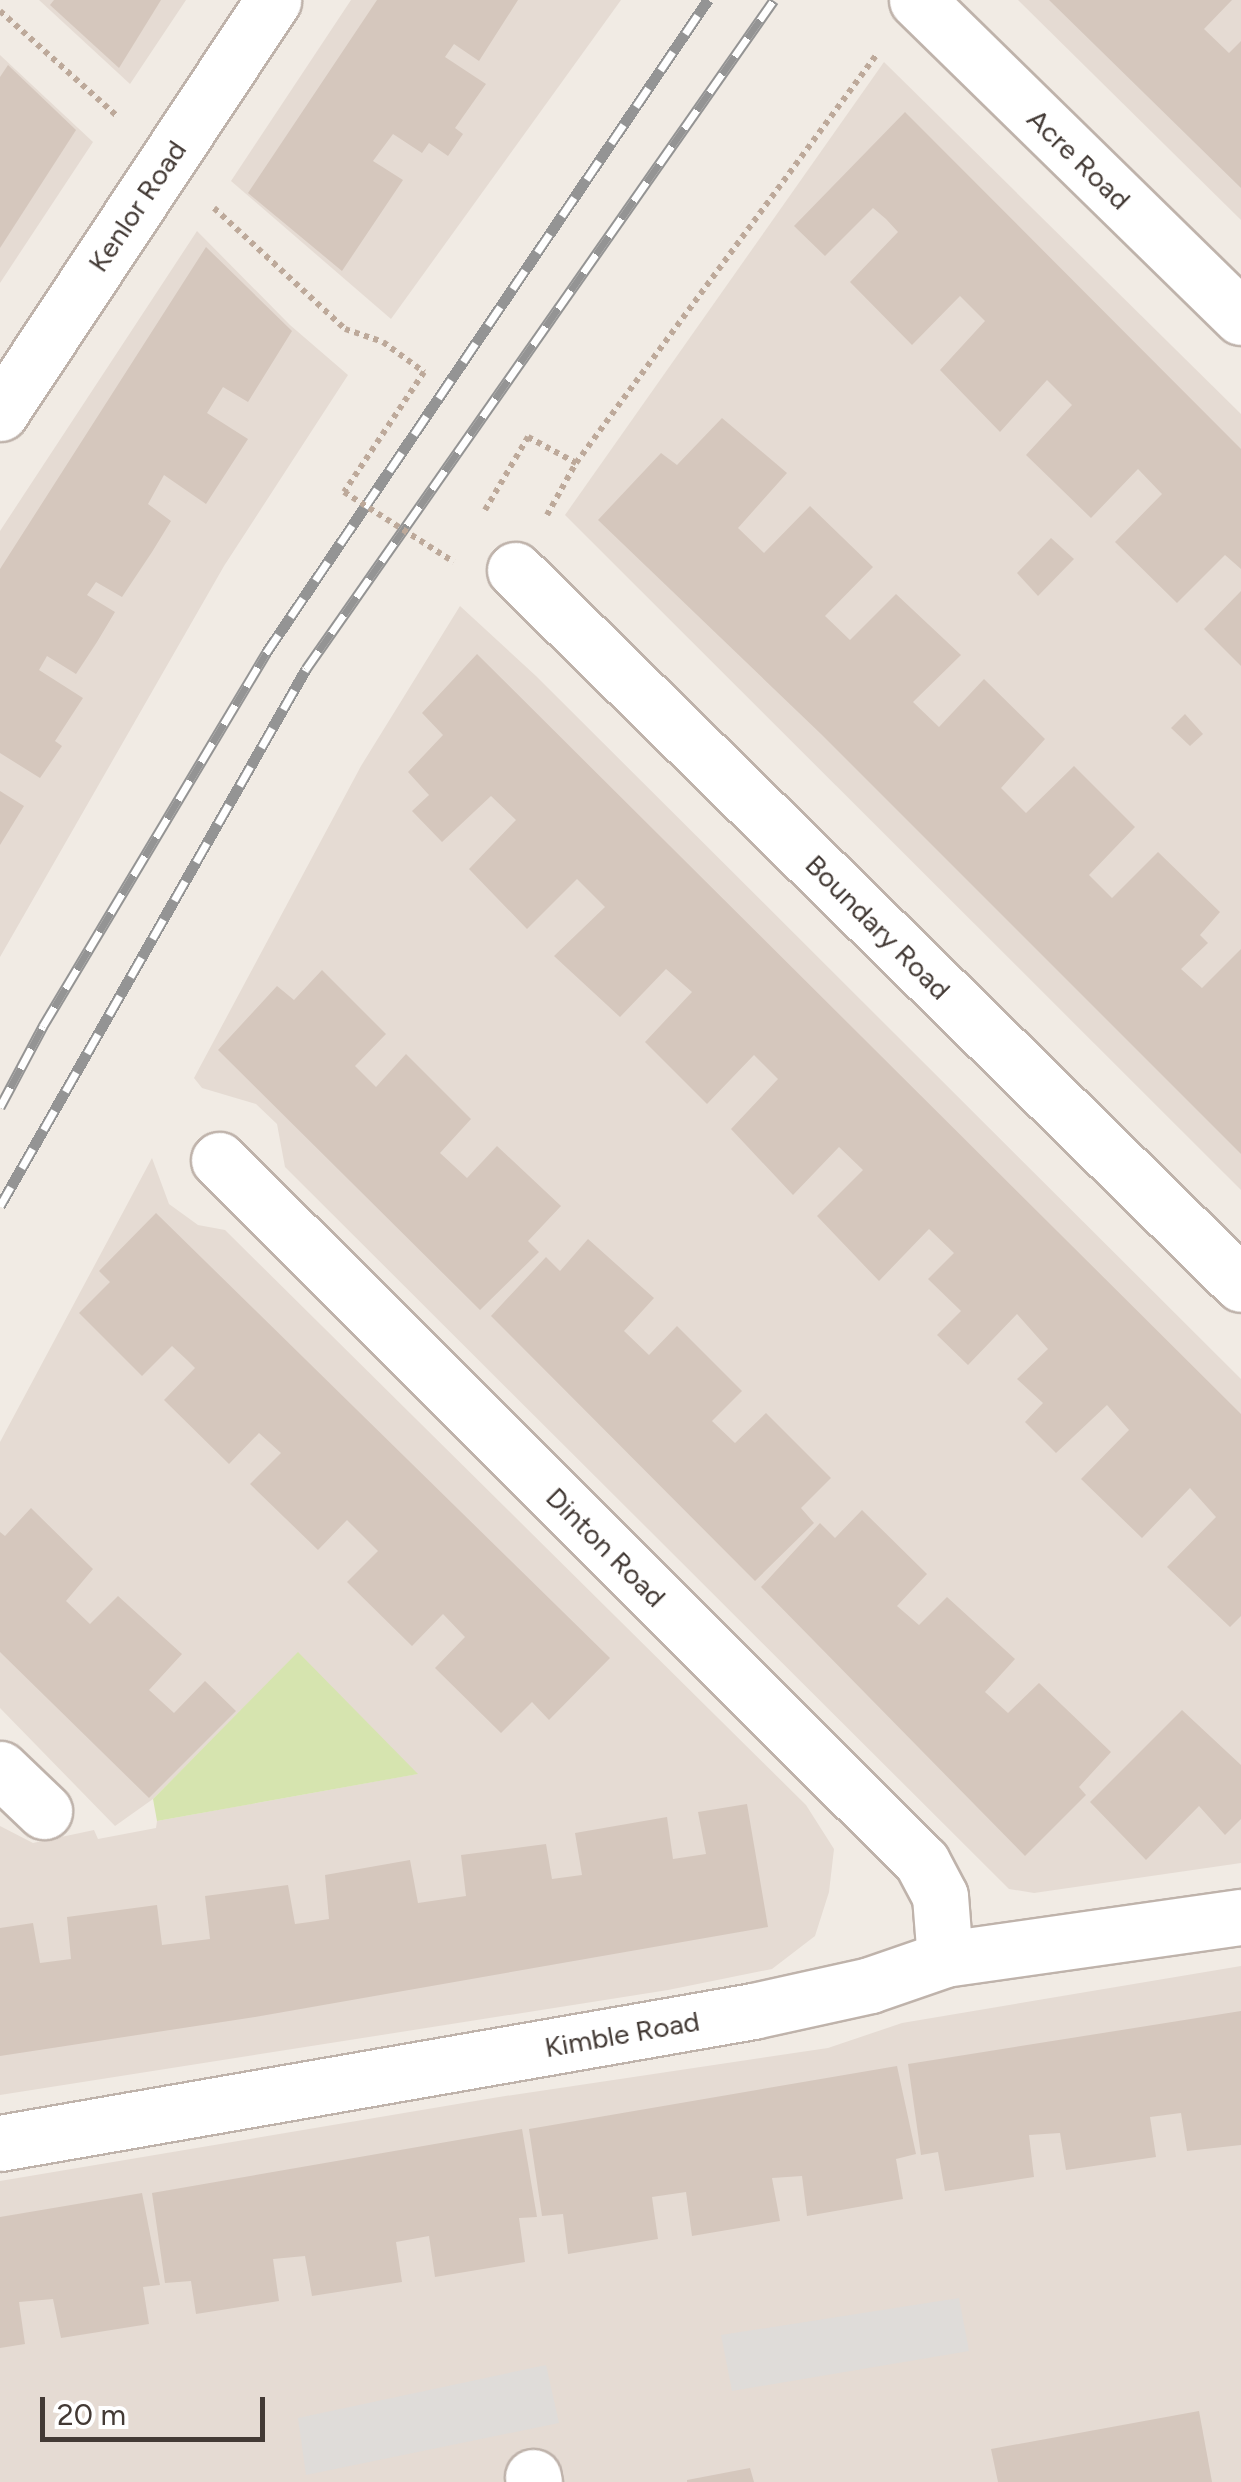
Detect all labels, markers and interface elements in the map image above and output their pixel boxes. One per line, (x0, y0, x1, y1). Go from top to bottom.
street label: Acre Road (1021, 102, 1137, 216)
street label: Kenlor Road (81, 134, 193, 278)
street label: Boundary Road (799, 848, 957, 1006)
street label: Dinton Road (539, 1480, 673, 1614)
street label: Kimble Road (542, 2004, 702, 2064)
scale bar (45, 2377, 270, 2439)
text: 20 m (57, 2396, 126, 2433)

